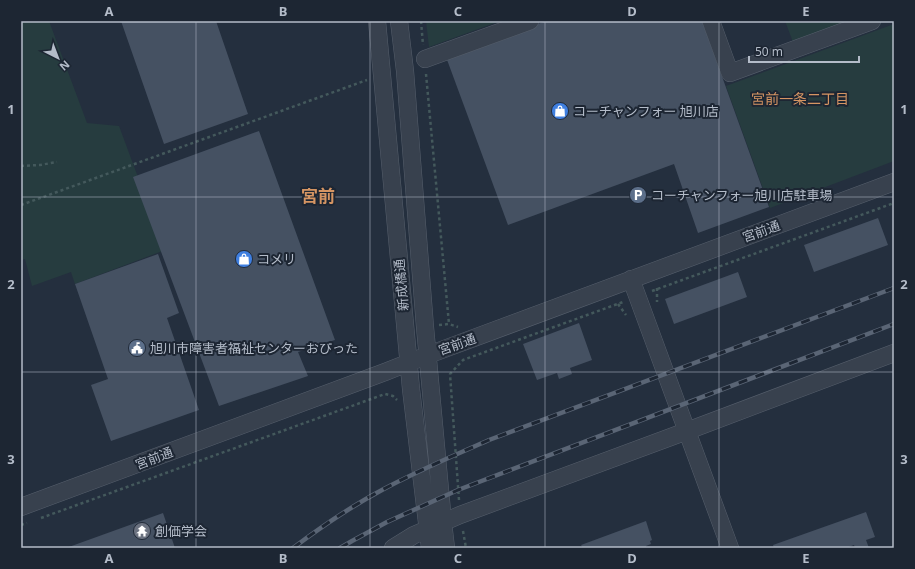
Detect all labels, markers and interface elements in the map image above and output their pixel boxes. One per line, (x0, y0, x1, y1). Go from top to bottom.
text: A (105, 2, 114, 20)
text: B (279, 2, 287, 20)
text: C (454, 2, 462, 20)
text: D (627, 2, 637, 20)
text: E (802, 2, 810, 20)
north arrow (38, 38, 78, 78)
scale bar (749, 38, 859, 64)
text: 50 m (755, 43, 783, 60)
text: N (57, 57, 73, 74)
district label: 宮前一条二丁目 (751, 89, 849, 108)
text: 1 (7, 100, 15, 118)
text: 1 (900, 100, 908, 118)
shop icon: コーチャンフォー 旭川店 (550, 101, 570, 121)
place label: コーチャンフォー 旭川店 (573, 102, 719, 120)
district label: 宮前 (301, 184, 335, 207)
parking icon: コーチャンフォー旭川店駐車場 (628, 185, 648, 205)
place label: コーチャンフォー旭川店駐車場 (651, 186, 832, 204)
street label: 宮前通 (740, 216, 782, 246)
shop icon: コメリ (234, 249, 254, 269)
place label: コメリ (257, 250, 296, 268)
street label: 新成橋通 (390, 258, 412, 312)
text: 2 (7, 275, 15, 293)
text: 2 (900, 275, 908, 293)
street label: 宮前通 (436, 329, 478, 359)
public building icon: 旭川市障害者福祉センターおぴった (127, 338, 147, 358)
place label: 旭川市障害者福祉センターおぴった (150, 339, 358, 357)
street label: 宮前通 (133, 443, 175, 473)
text: 3 (7, 450, 15, 468)
text: 3 (900, 450, 908, 468)
temple icon: 創価学会 (132, 521, 152, 541)
place label: 創価学会 (155, 522, 207, 540)
text: A (105, 549, 114, 567)
text: B (279, 549, 287, 567)
text: C (454, 549, 462, 567)
text: D (627, 549, 637, 567)
text: E (802, 549, 810, 567)

